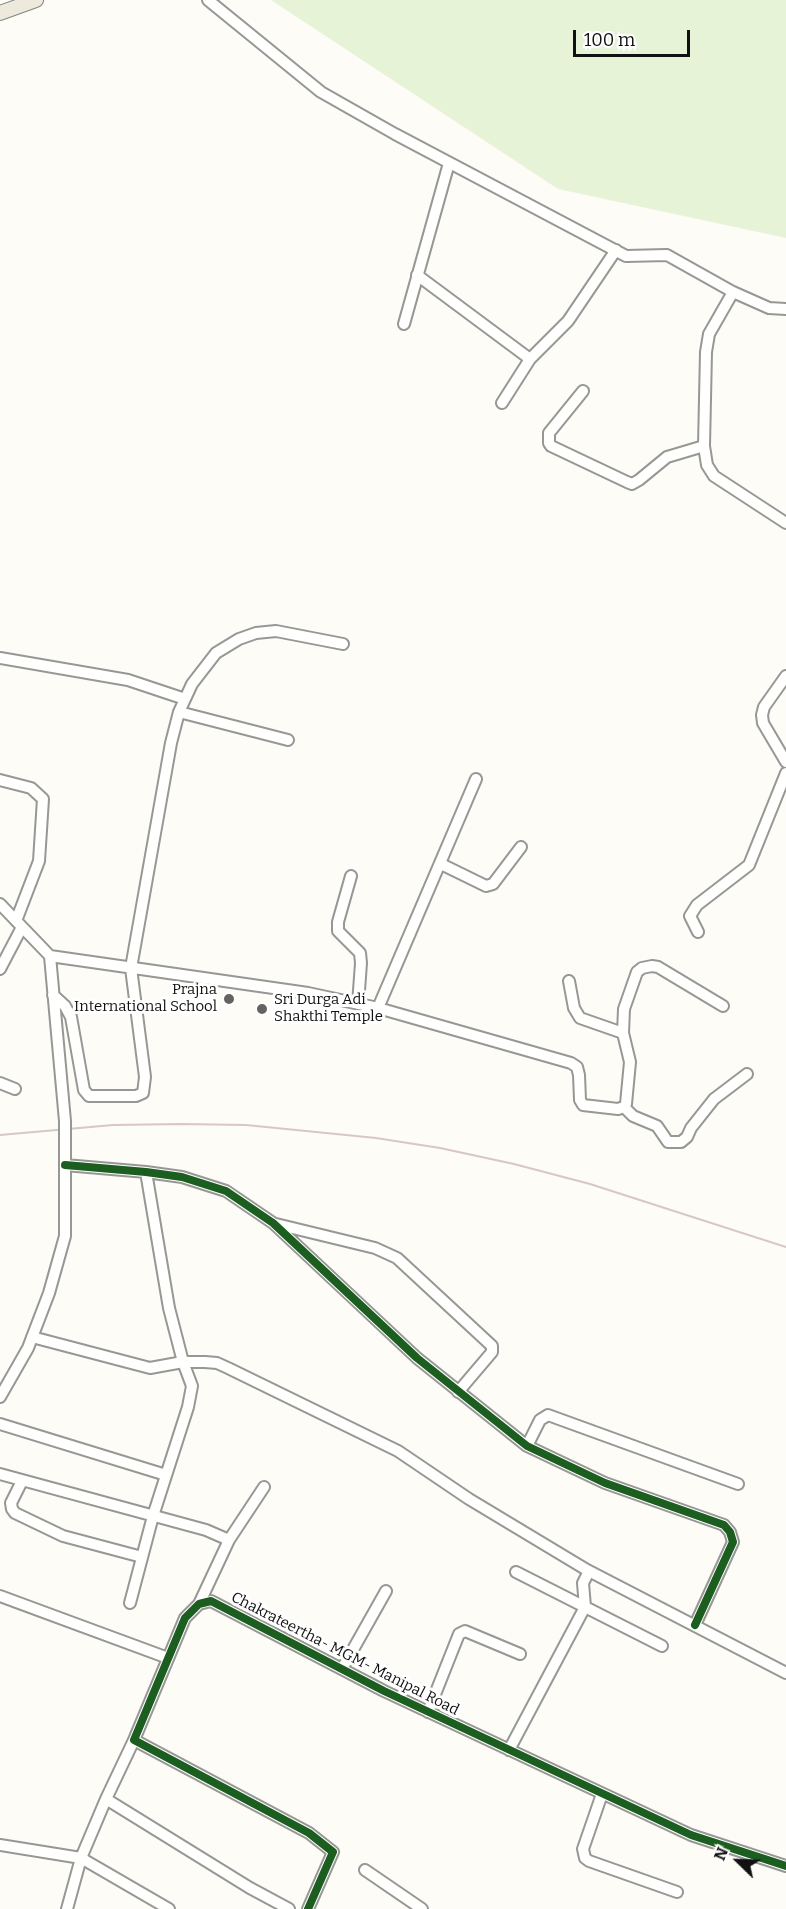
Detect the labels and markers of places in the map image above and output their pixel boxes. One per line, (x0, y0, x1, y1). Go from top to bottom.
place label: Prajna International School (74, 981, 217, 1016)
place label: Sri Durga Adi Shakthi Temple (274, 991, 383, 1026)
marker: Prajna International School (222, 992, 236, 1006)
marker: Sri Durga Adi Shakthi Temple (255, 1002, 269, 1016)

